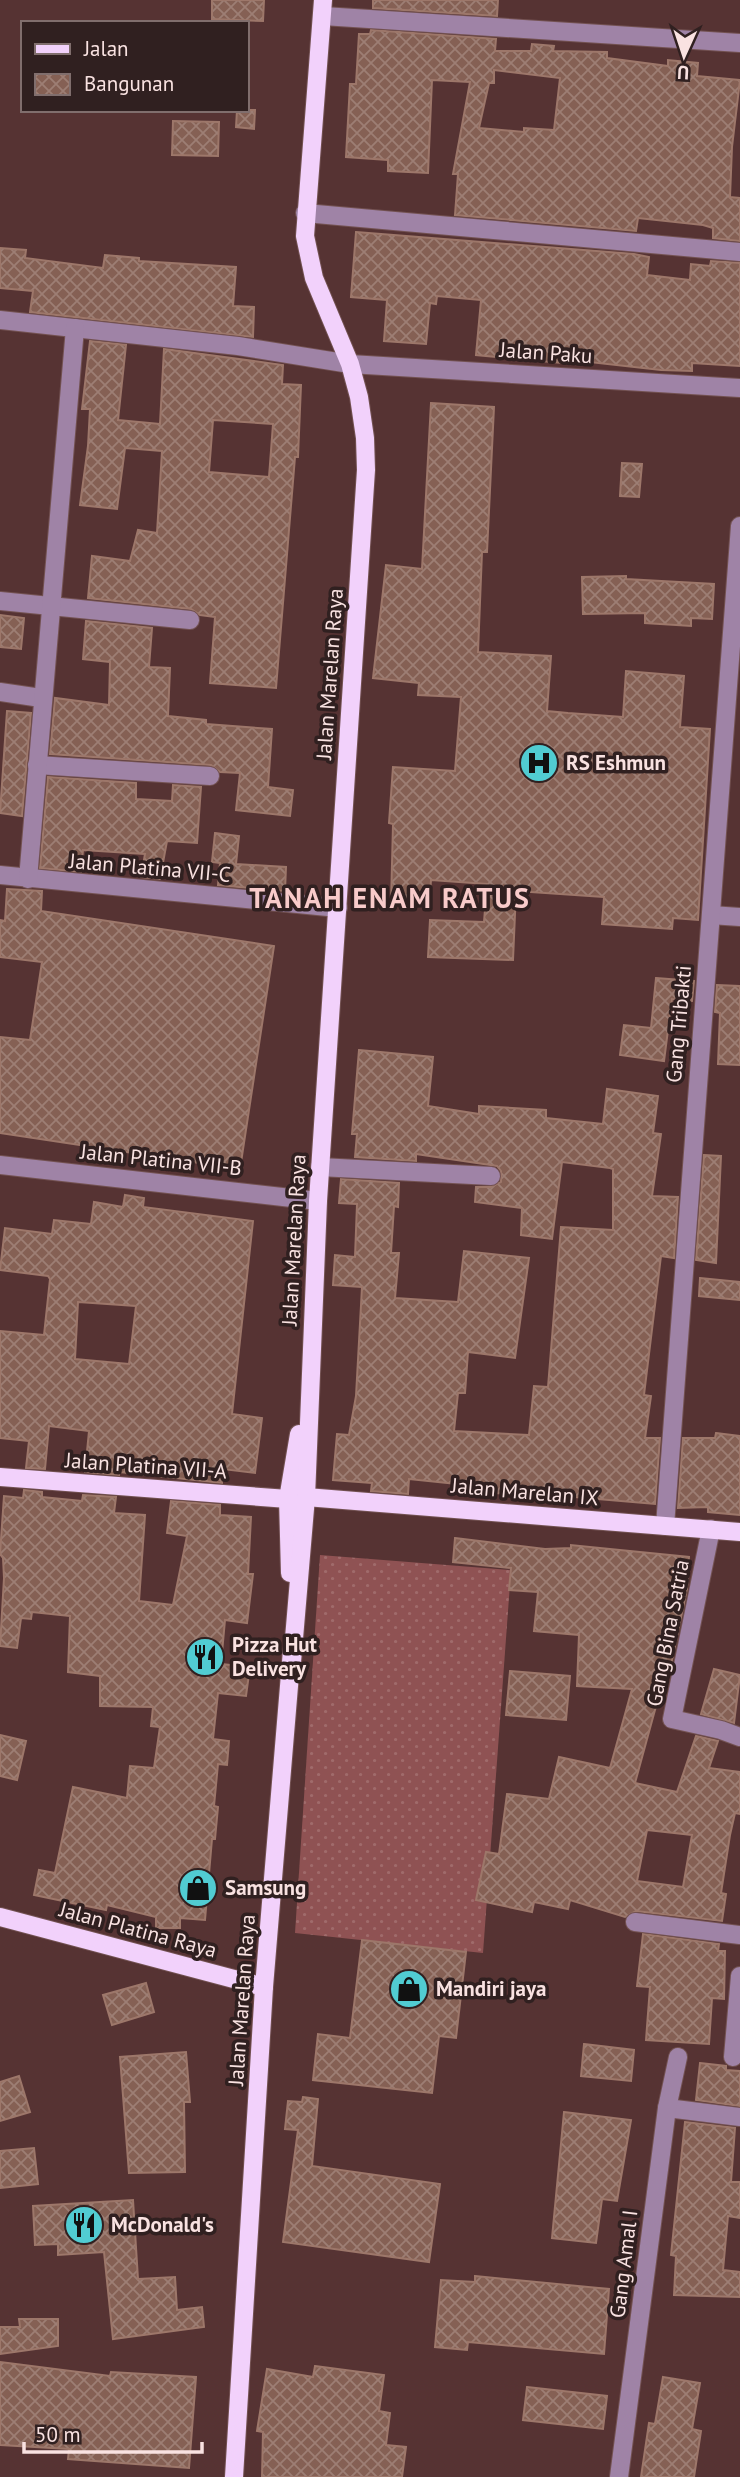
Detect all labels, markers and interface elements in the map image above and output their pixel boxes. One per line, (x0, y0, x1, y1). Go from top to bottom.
legend (21, 21, 248, 112)
north arrow (649, 21, 719, 91)
text: Jalan (83, 35, 129, 62)
text: U (677, 61, 690, 85)
text: Bangunan (84, 70, 174, 97)
street label: Jalan Paku (498, 336, 593, 369)
street label: Jalan Marelan Raya (310, 587, 349, 761)
hospital icon: RS Eshmun (518, 742, 560, 784)
place label: RS Eshmun (566, 749, 666, 776)
street label: Jalan Platina VII-C (67, 847, 232, 888)
district label: TANAH ENAM RATUS (249, 879, 531, 916)
street label: Gang Tribakti (660, 964, 697, 1084)
street label: Jalan Platina VII-B (78, 1138, 243, 1181)
street label: Jalan Marelan Raya (275, 1154, 311, 1327)
street label: Jalan Platina VII-A (63, 1446, 229, 1485)
street label: Jalan Marelan IX (449, 1472, 600, 1511)
street label: Gang Bina Satria (640, 1557, 695, 1709)
place label: Pizza Hut Delivery (232, 1631, 318, 1682)
restaurant icon: Pizza Hut Delivery (184, 1636, 226, 1678)
shop icon: Samsung (177, 1867, 219, 1909)
place label: Samsung (225, 1874, 306, 1901)
street label: Jalan Platina Raya (56, 1895, 220, 1963)
street label: Jalan Marelan Raya (222, 1913, 261, 2087)
shop icon: Mandiri jaya (388, 1968, 430, 2010)
place label: Mandiri jaya (436, 1975, 546, 2002)
restaurant icon: McDonald's (63, 2204, 105, 2246)
street label: Gang Amal I (603, 2208, 644, 2319)
place label: McDonald's (111, 2211, 214, 2238)
scale bar (24, 2410, 203, 2454)
text: 50 m (35, 2421, 81, 2448)

